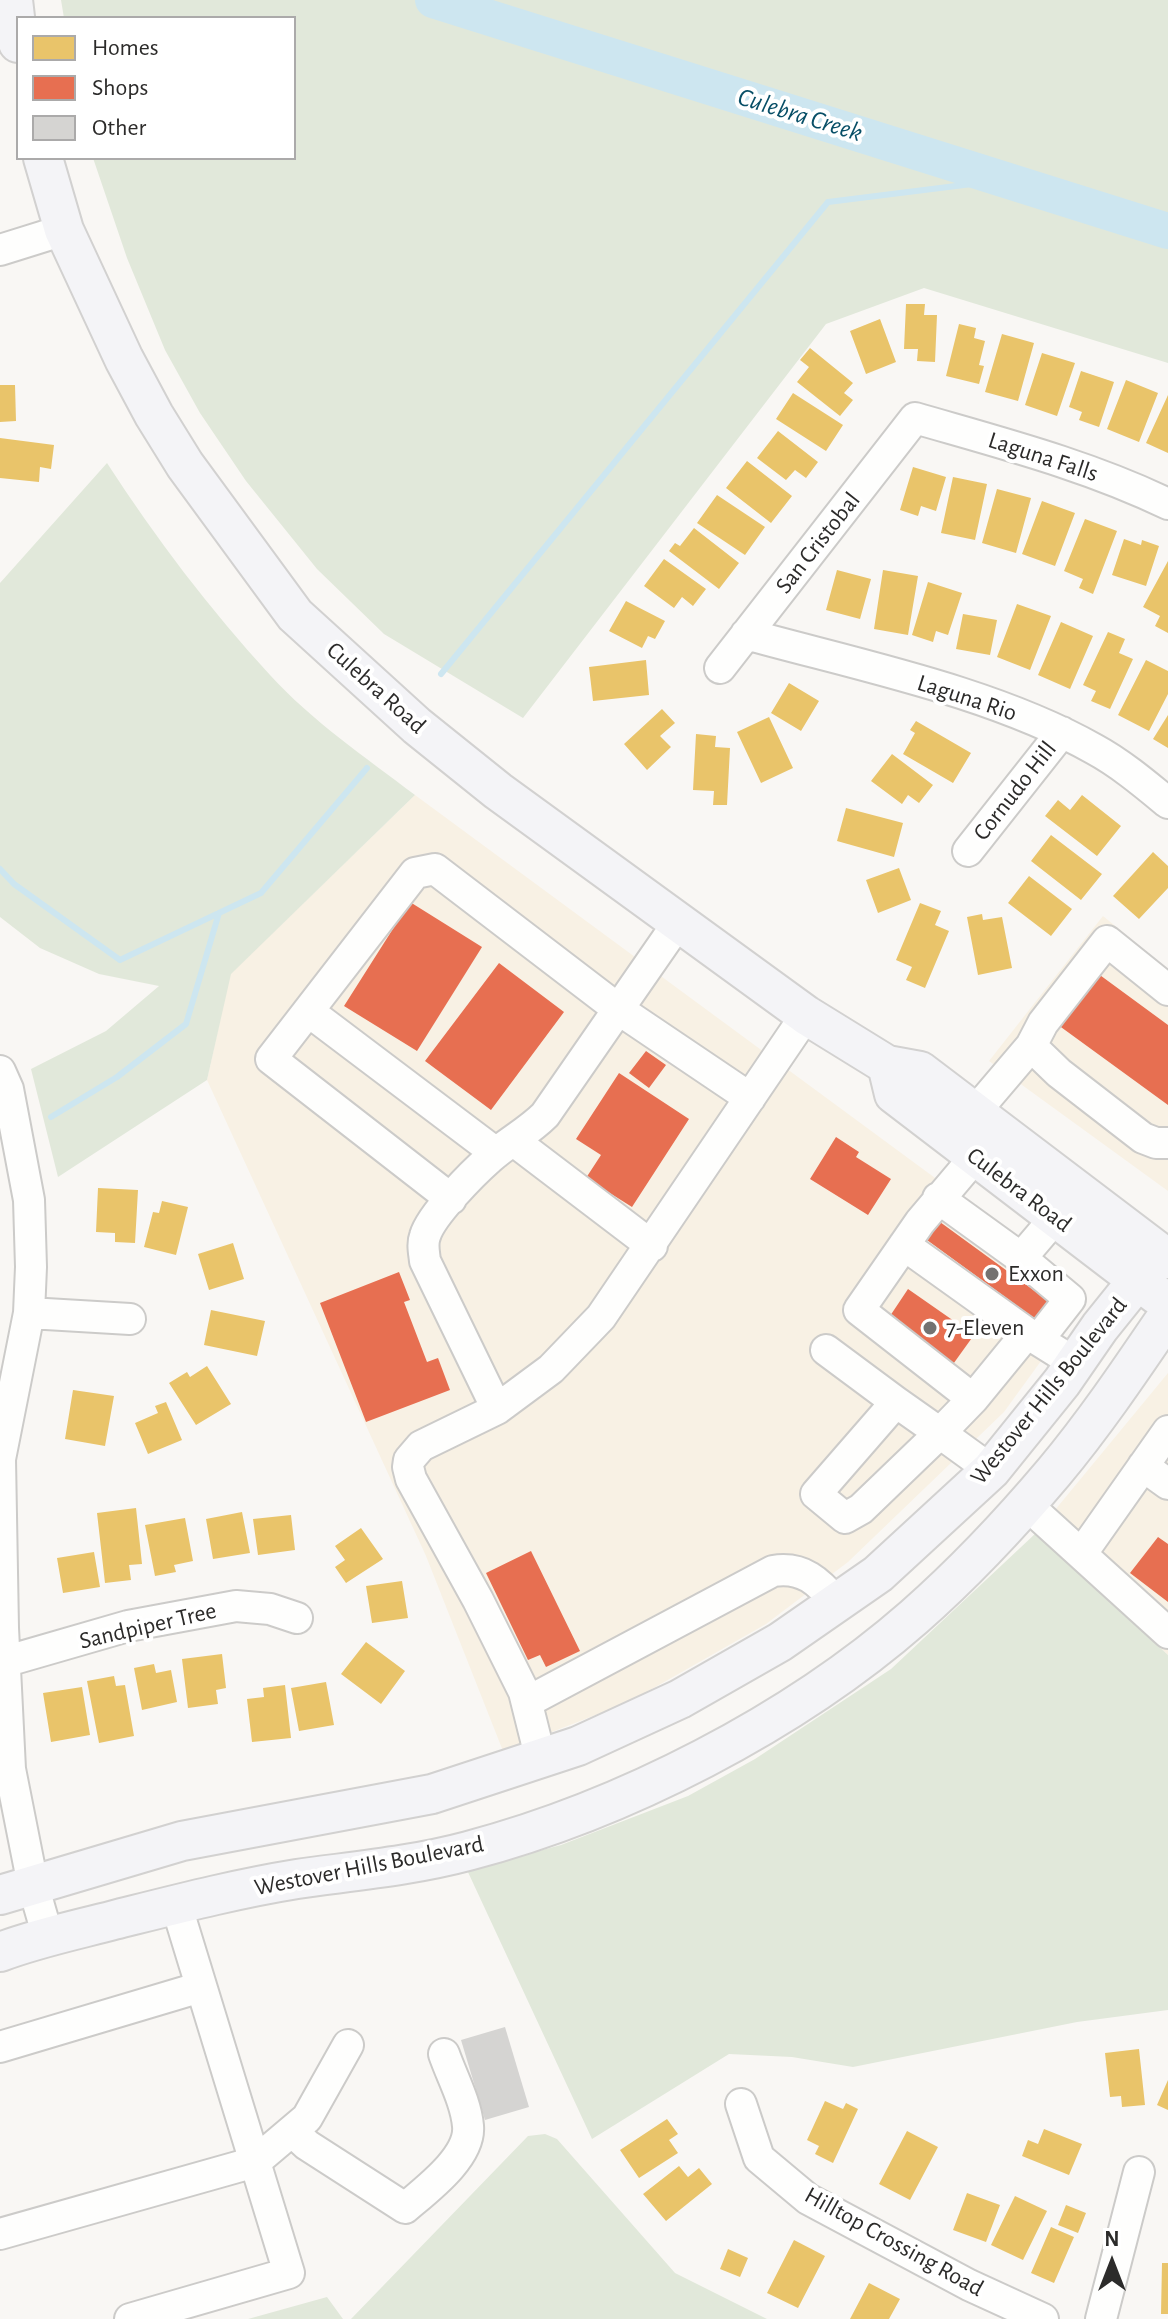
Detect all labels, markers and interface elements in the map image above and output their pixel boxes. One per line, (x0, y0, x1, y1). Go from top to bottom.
legend (16, 16, 296, 160)
text: Homes (92, 36, 159, 60)
text: Shops (92, 76, 148, 100)
water label: Culebra Creek (734, 81, 866, 149)
text: Other (92, 116, 146, 140)
street label: Laguna Falls (984, 426, 1102, 488)
street label: San Cristobal (769, 486, 867, 600)
street label: Culebra Road (320, 636, 432, 740)
street label: Laguna Rio (914, 668, 1020, 728)
street label: Cornudo Hill (967, 736, 1063, 846)
street label: Culebra Road (961, 1141, 1077, 1239)
place label: Exxon (1008, 1260, 1064, 1288)
marker: Exxon (983, 1265, 1001, 1283)
street label: Westover Hills Boulevard (964, 1291, 1134, 1491)
place label: 7-Eleven (946, 1314, 1024, 1342)
marker: 7-Eleven (921, 1319, 939, 1337)
street label: Sandpiper Tree (77, 1596, 219, 1656)
street label: Westover Hills Boulevard (252, 1830, 486, 1902)
street label: Hilltop Crossing Road (799, 2181, 989, 2303)
north arrow (1072, 2223, 1152, 2303)
text: N (1104, 2228, 1120, 2250)

